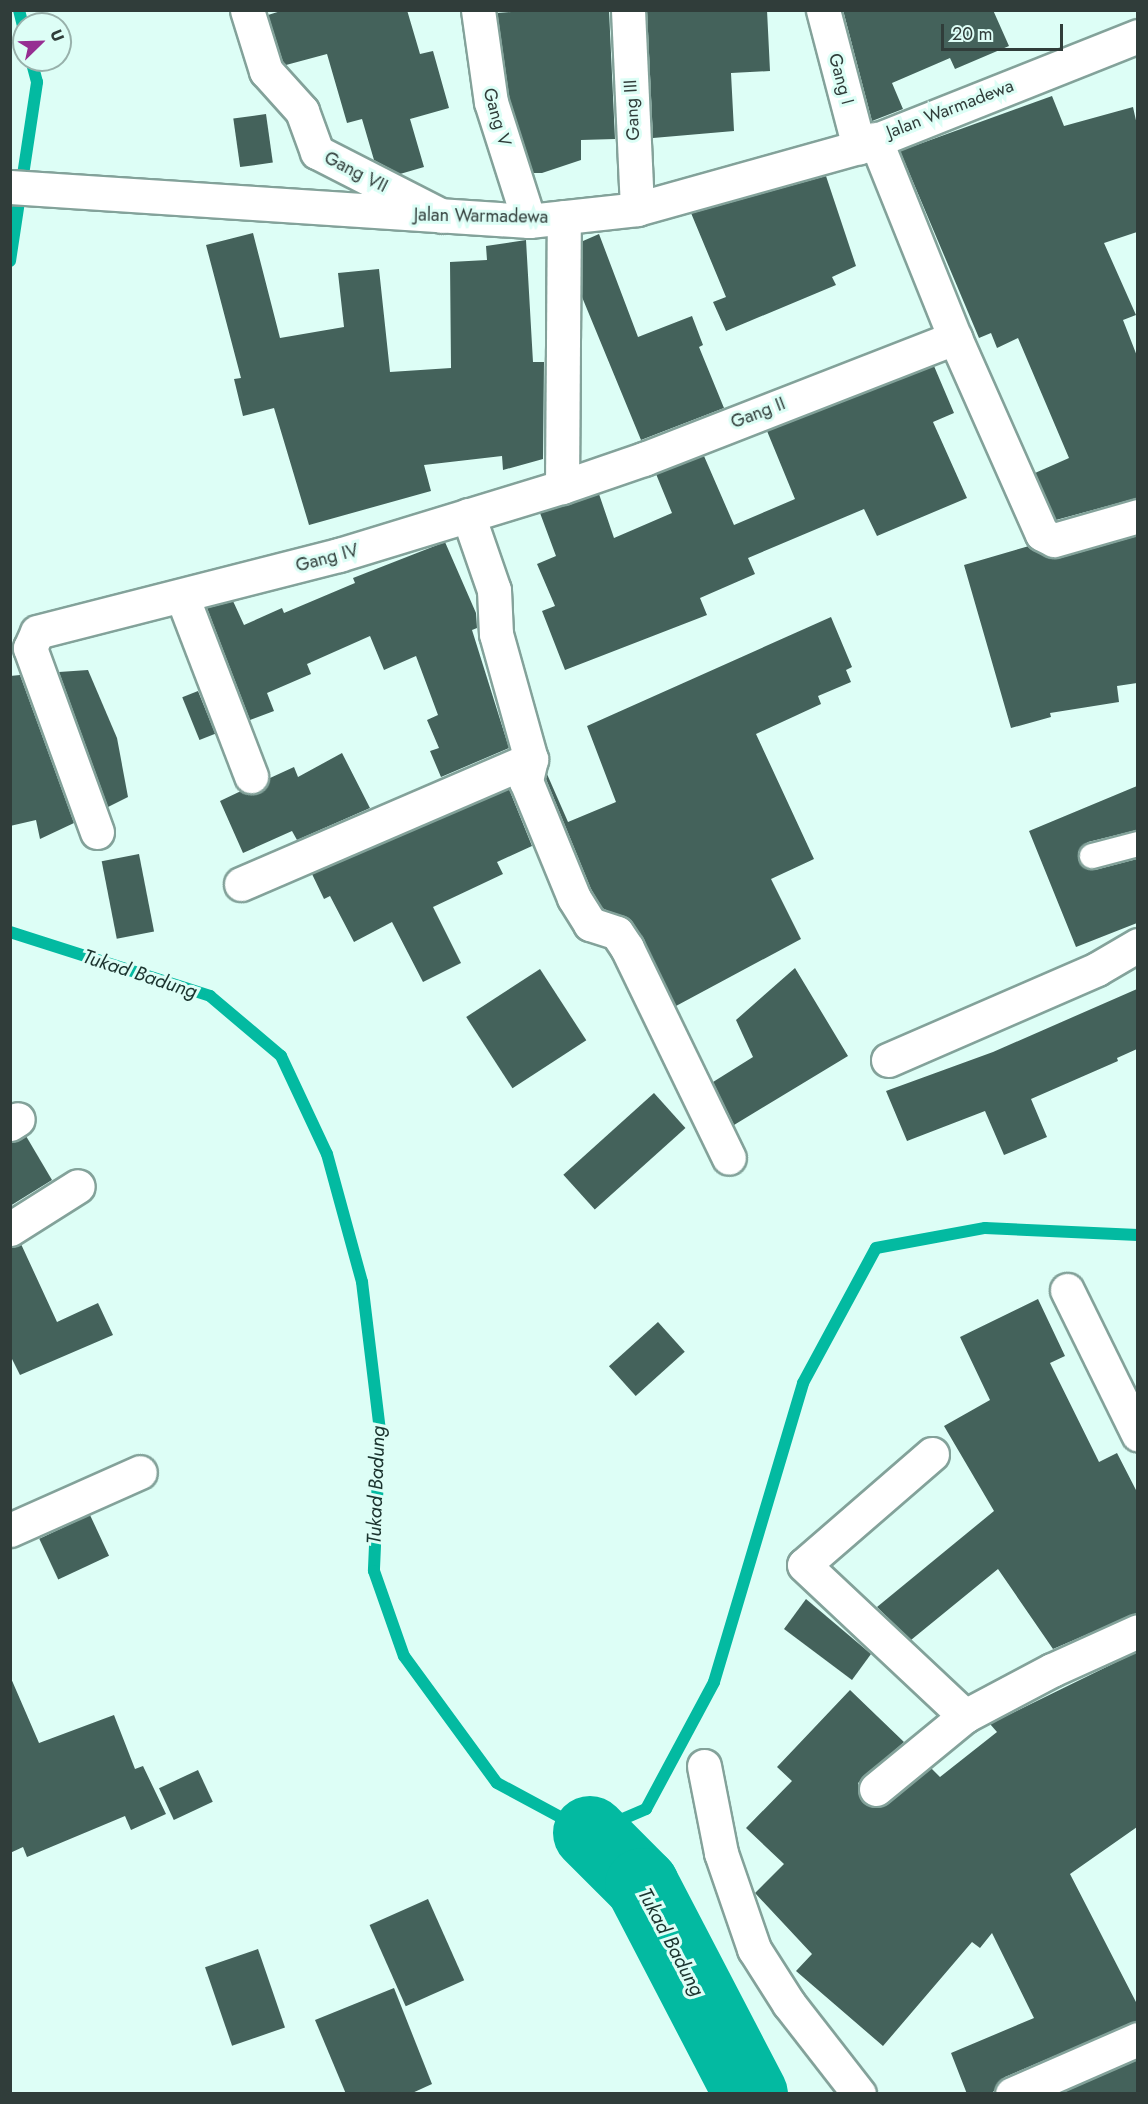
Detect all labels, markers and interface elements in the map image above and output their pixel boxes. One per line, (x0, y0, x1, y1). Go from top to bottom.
north arrow (12, 12, 72, 72)
scale bar (944, 12, 1066, 50)
text: 20 m (952, 21, 992, 47)
text: U (44, 26, 70, 45)
street label: Gang I (824, 51, 858, 107)
street label: Jalan Warmadewa (883, 75, 1017, 143)
street label: Gang III (620, 79, 644, 141)
street label: Gang V (478, 85, 516, 149)
street label: Gang VII (321, 147, 391, 197)
street label: Jalan Warmadewa (414, 204, 548, 228)
street label: Gang II (728, 393, 788, 433)
street label: Gang IV (293, 539, 361, 577)
water label: Tukad Badung (80, 944, 200, 1004)
water label: Tukad Badung (362, 1425, 390, 1545)
water label: Tukad Badung (633, 1884, 709, 2000)

